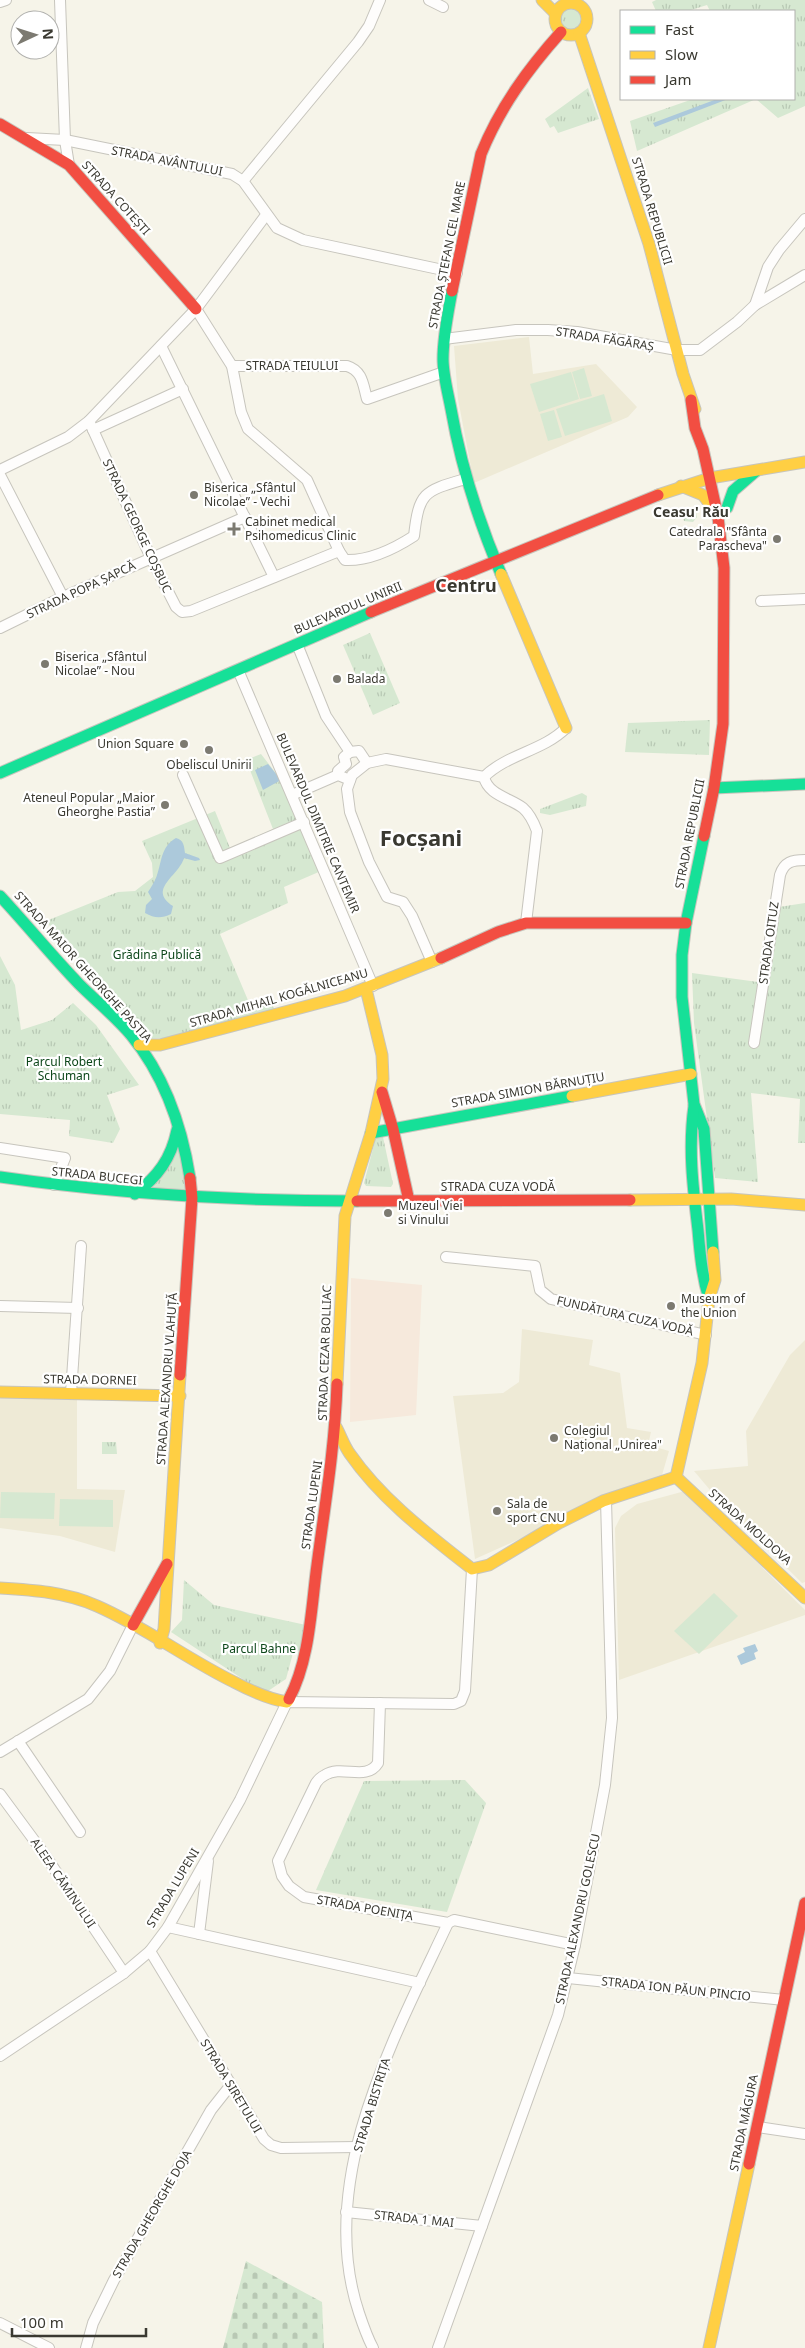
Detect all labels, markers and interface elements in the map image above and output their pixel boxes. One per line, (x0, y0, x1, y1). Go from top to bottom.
north arrow (10, 10, 60, 60)
legend (620, 10, 795, 100)
text: Fast (665, 19, 694, 39)
text: N (39, 28, 58, 40)
text: Slow (665, 44, 698, 64)
text: Jam (663, 69, 692, 89)
street label: STRADA AVÂNTULUI (110, 141, 224, 180)
street label: STRADA REPUBLICII (628, 155, 677, 267)
street label: STRADA COTEȘTI (78, 157, 154, 239)
street label: STRADA ȘTEFAN CEL MARE (424, 180, 469, 330)
street label: STRADA FĂGĂRAȘ (555, 322, 656, 355)
street label: STRADA TEIULUI (246, 357, 338, 374)
street label: STRADA GEORGE COȘBUC (99, 456, 176, 596)
place label: Biserica „Sfântul Nicolae” - Vechi (204, 479, 296, 510)
marker: Biserica „Sfântul Nicolae” - Vechi (188, 489, 200, 501)
district label: Ceasu' Rău (653, 502, 729, 521)
place label: Cabinet medical Psihomedicus Clinic (245, 513, 357, 544)
marker: Cabinet medical Psihomedicus Clinic (227, 522, 241, 536)
place label: Catedrala "Sfânta Parascheva" (669, 523, 767, 554)
marker: Catedrala "Sfânta Parascheva" (771, 533, 783, 545)
street label: STRADA POPA ȘAPCĂ (23, 557, 138, 622)
district label: Centru (435, 573, 497, 597)
street label: BULEVARDUL UNIRII (291, 577, 404, 638)
place label: Biserica „Sfântul Nicolae” - Nou (55, 648, 147, 679)
marker: Biserica „Sfântul Nicolae” - Nou (39, 658, 51, 670)
place label: Balada (347, 670, 385, 687)
marker: Balada (331, 673, 343, 685)
street label: BULEVARDUL DIMITRIE CANTEMIR (273, 730, 364, 916)
place label: Union Square (97, 735, 174, 752)
marker: Union Square (178, 738, 190, 750)
marker: Obeliscul Unirii (203, 744, 215, 756)
place label: Obeliscul Unirii (166, 756, 252, 773)
street label: STRADA REPUBLICII (671, 777, 709, 890)
place label: Ateneul Popular „Maior Gheorghe Pastia” (23, 789, 156, 820)
marker: Ateneul Popular „Maior Gheorghe Pastia” (159, 799, 171, 811)
district label: Focșani (380, 822, 462, 852)
street label: STRADA MAIOR GHEORGHE PASTIA (11, 887, 156, 1046)
street label: STRADA OITUZ (754, 900, 783, 985)
park label: Grădina Publică (113, 946, 201, 963)
street label: STRADA MIHAIL KOGĂLNICEANU (188, 964, 370, 1031)
park label: Parcul Robert Schuman (26, 1053, 103, 1084)
street label: STRADA SIMION BĂRNUȚIU (450, 1068, 606, 1111)
street label: STRADA BUCEGI (51, 1162, 143, 1189)
street label: STRADA CUZA VODĂ (441, 1178, 556, 1195)
place label: Muzeul Viei si Vinului (398, 1197, 463, 1228)
marker: Muzeul Viei si Vinului (382, 1207, 394, 1219)
street label: STRADA CEZAR BOLLIAC (314, 1284, 335, 1421)
place label: Museum of the Union (681, 1290, 746, 1321)
street label: STRADA ALEXANDRU VLAHUȚĂ (152, 1292, 181, 1466)
street label: FUNDĂTURA CUZA VODĂ (555, 1292, 695, 1340)
marker: Museum of the Union (665, 1300, 677, 1312)
street label: STRADA DORNEI (43, 1370, 137, 1389)
place label: Colegiul Național „Unirea" (564, 1422, 662, 1453)
marker: Colegiul Național „Unirea" (548, 1432, 560, 1444)
street label: STRADA LUPENI (297, 1459, 326, 1551)
street label: STRADA MOLDOVA (705, 1485, 796, 1569)
place label: Sala de sport CNU (507, 1495, 565, 1526)
marker: Sala de sport CNU (491, 1505, 503, 1517)
park label: Parcul Bahne (222, 1640, 296, 1657)
street label: STRADA ALEXANDRU GOLESCU (551, 1832, 604, 2006)
street label: ALEEA CĂMINULUI (27, 1834, 100, 1931)
street label: STRADA LUPENI (142, 1845, 203, 1931)
street label: STRADA POENIȚA (316, 1891, 415, 1924)
street label: STRADA ION PĂUN PINCIO (600, 1972, 752, 2005)
street label: STRADA SIRETULUI (197, 2036, 266, 2136)
street label: STRADA BISTRIȚA (349, 2055, 394, 2154)
street label: STRADA MĂGURA (725, 2073, 762, 2173)
street label: STRADA GHEORGHE DOJA (108, 2146, 195, 2281)
street label: STRADA 1 MAI (373, 2206, 455, 2231)
scale bar (12, 2306, 146, 2338)
text: 100 m (20, 2312, 64, 2332)

